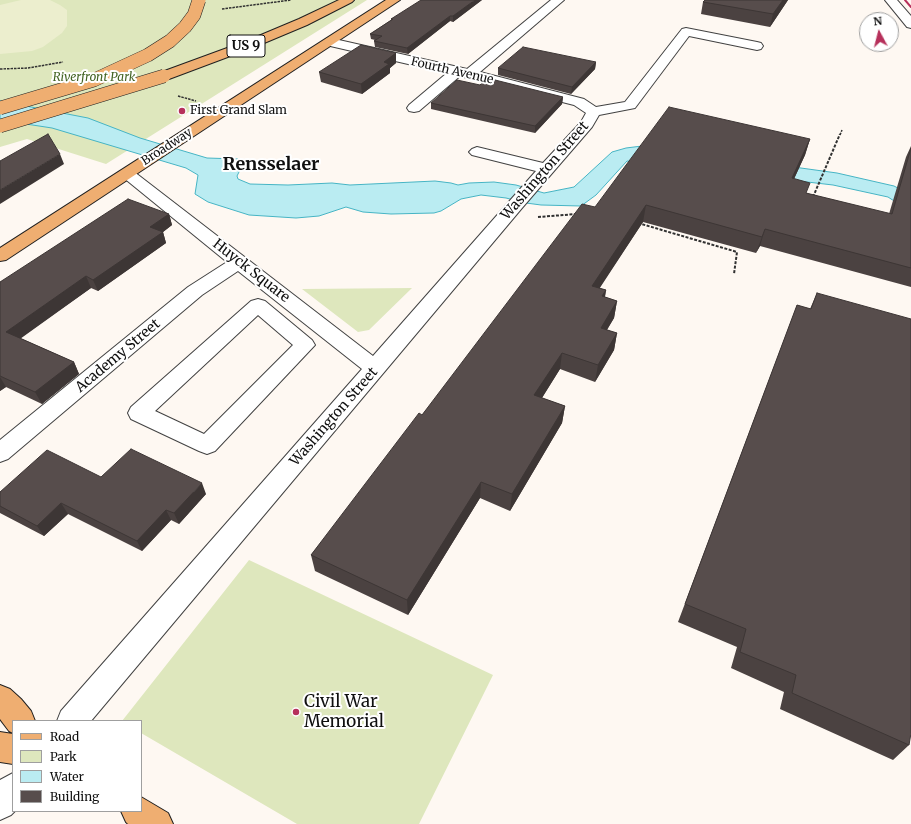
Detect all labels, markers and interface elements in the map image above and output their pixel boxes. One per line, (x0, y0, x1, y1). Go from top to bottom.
north arrow (859, 12, 899, 52)
text: N (872, 14, 883, 29)
road number: US 9 (227, 35, 265, 57)
street label: Fourth Avenue (409, 55, 495, 87)
park label: Riverfront Park (53, 71, 135, 85)
place label: First Grand Slam (190, 104, 287, 118)
marker: First Grand Slam (177, 106, 187, 116)
street label: Washington Street (498, 118, 592, 224)
street label: Broadway (139, 125, 195, 169)
district label: Rensselaer (223, 154, 319, 176)
street label: Huyck Square (209, 236, 293, 306)
street label: Academy Street (72, 316, 164, 396)
street label: Washington Street (287, 364, 381, 470)
place label: Civil War Memorial (304, 692, 384, 732)
marker: Civil War Memorial (291, 707, 301, 717)
legend (12, 720, 142, 812)
text: Road (50, 729, 79, 744)
text: Park (50, 749, 77, 764)
text: Water (50, 769, 84, 784)
text: Building (50, 789, 99, 804)

